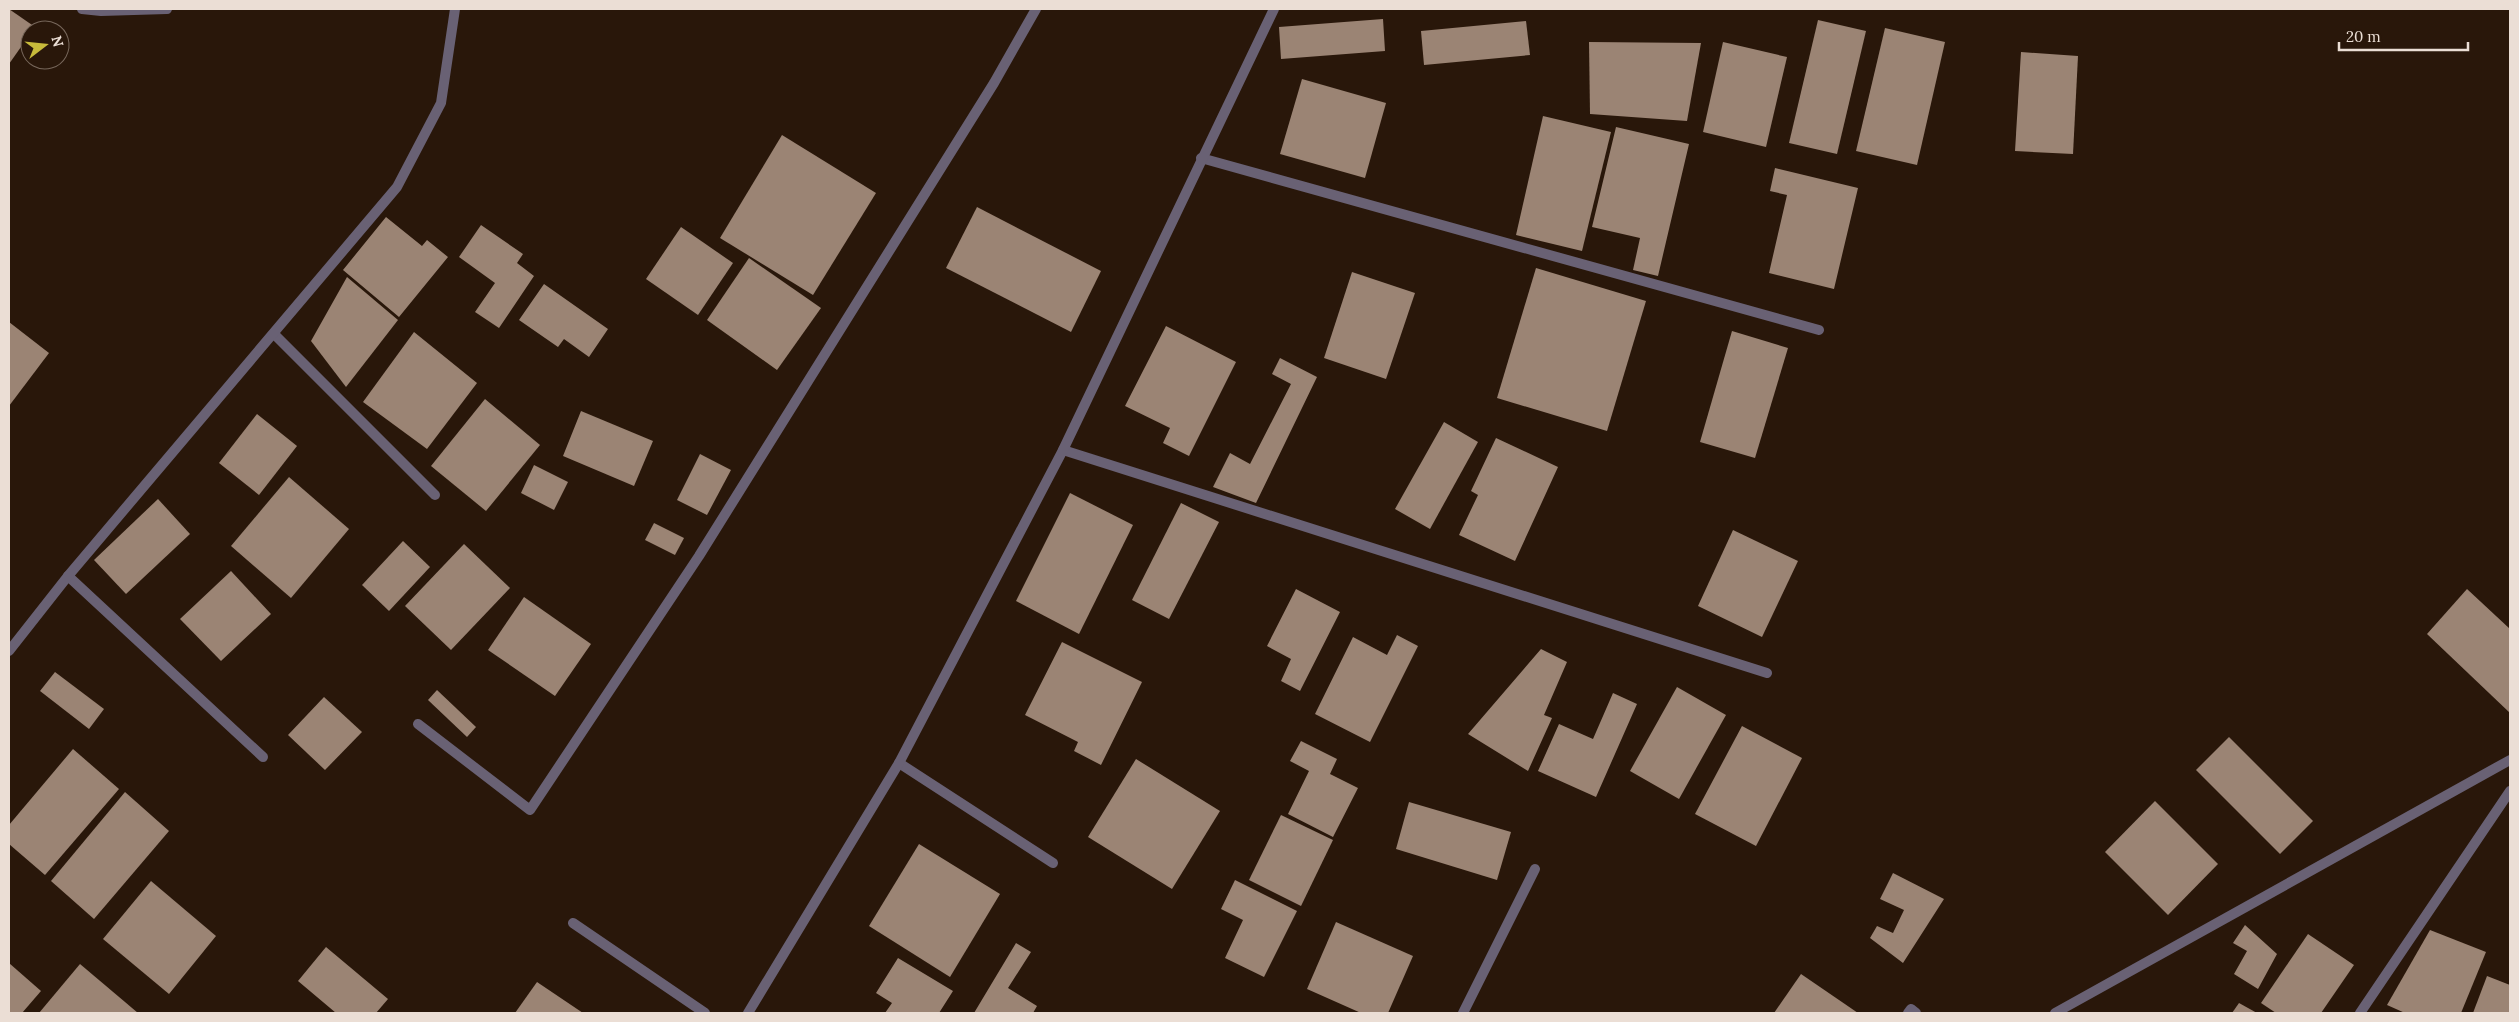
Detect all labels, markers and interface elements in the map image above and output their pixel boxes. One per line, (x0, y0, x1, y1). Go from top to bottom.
north arrow (20, 20, 70, 70)
scale bar (2339, 20, 2468, 52)
text: 20 m (2346, 27, 2381, 46)
text: N (47, 34, 68, 49)

